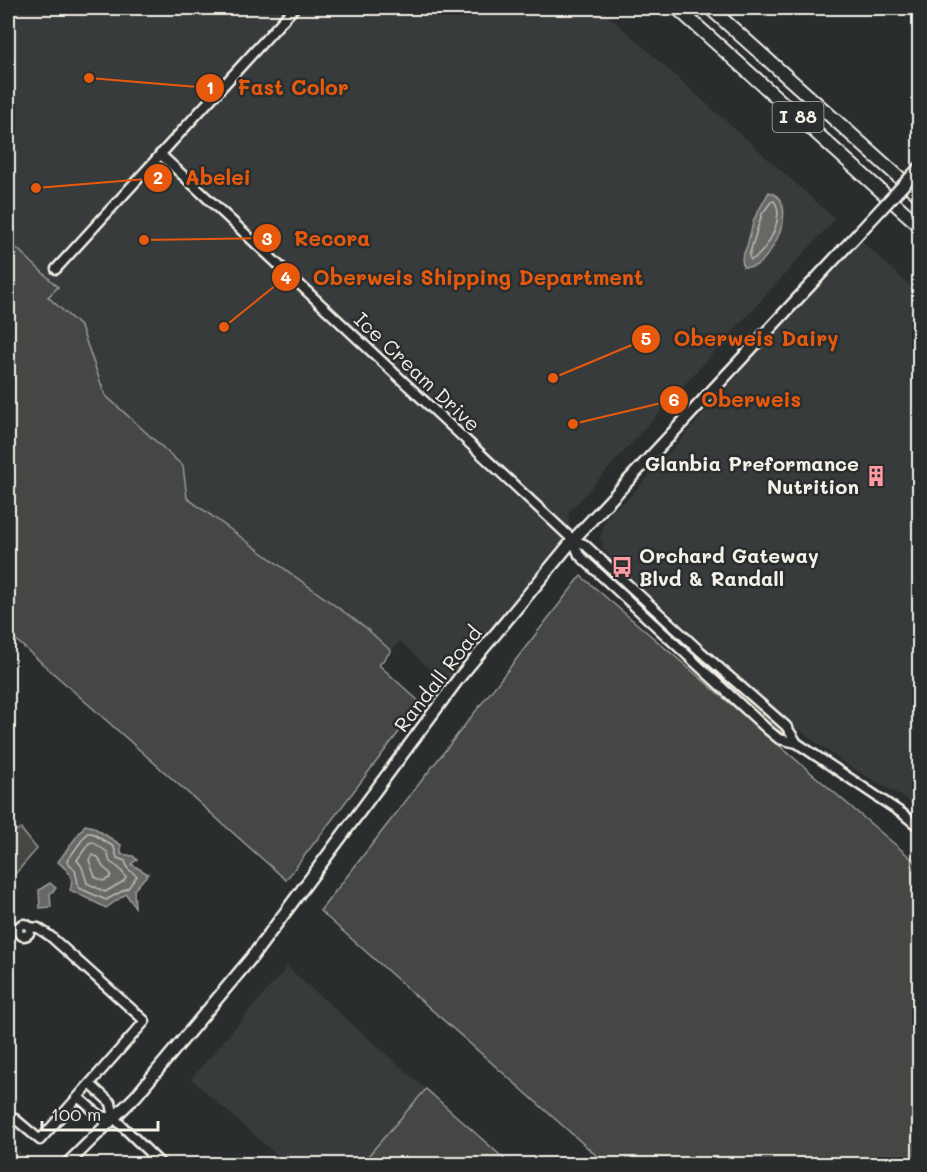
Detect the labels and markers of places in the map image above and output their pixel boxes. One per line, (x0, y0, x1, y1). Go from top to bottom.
callout: Fast Color (195, 68, 361, 107)
callout: Abelei (143, 159, 263, 198)
callout: Recora (252, 219, 382, 258)
callout: Oberweis Shipping Department (271, 258, 655, 297)
callout: Oberweis Dairy (631, 319, 850, 358)
callout: Oberweis (659, 380, 813, 419)
place label: Glanbia Preformance Nutrition (645, 450, 859, 499)
building icon: Glanbia Preformance Nutrition (864, 464, 888, 488)
place label: Orchard Gateway Blvd & Randall (639, 542, 819, 591)
bus stop icon: Orchard Gateway Blvd & Randall (610, 555, 634, 579)

